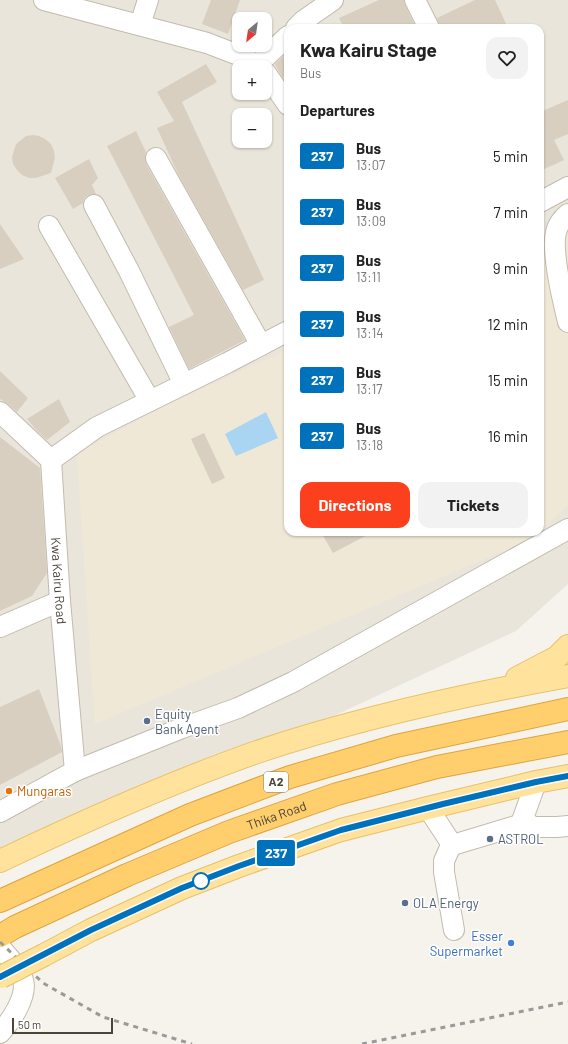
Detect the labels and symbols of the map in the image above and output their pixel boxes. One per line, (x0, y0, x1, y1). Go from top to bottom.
north arrow (232, 12, 272, 52)
street label: Kwa Kairu Road (48, 537, 70, 625)
place label: Equity Bank Agent (155, 706, 219, 737)
marker: Equity Bank Agent (142, 716, 152, 726)
road number: A2 (264, 772, 288, 792)
place label: Mungaras (17, 783, 71, 799)
marker: Mungaras (4, 786, 14, 796)
street label: Thika Road (244, 797, 308, 833)
place label: ASTROL (498, 831, 544, 847)
marker: ASTROL (485, 834, 495, 844)
line badge: 237 (253, 840, 299, 866)
unlabelled marker (192, 872, 210, 890)
place label: OLA Energy (413, 895, 479, 911)
marker: OLA Energy (400, 898, 410, 908)
place label: Esser Supermarket (430, 928, 503, 959)
marker: Esser Supermarket (506, 938, 516, 948)
scale bar (12, 1016, 113, 1035)

